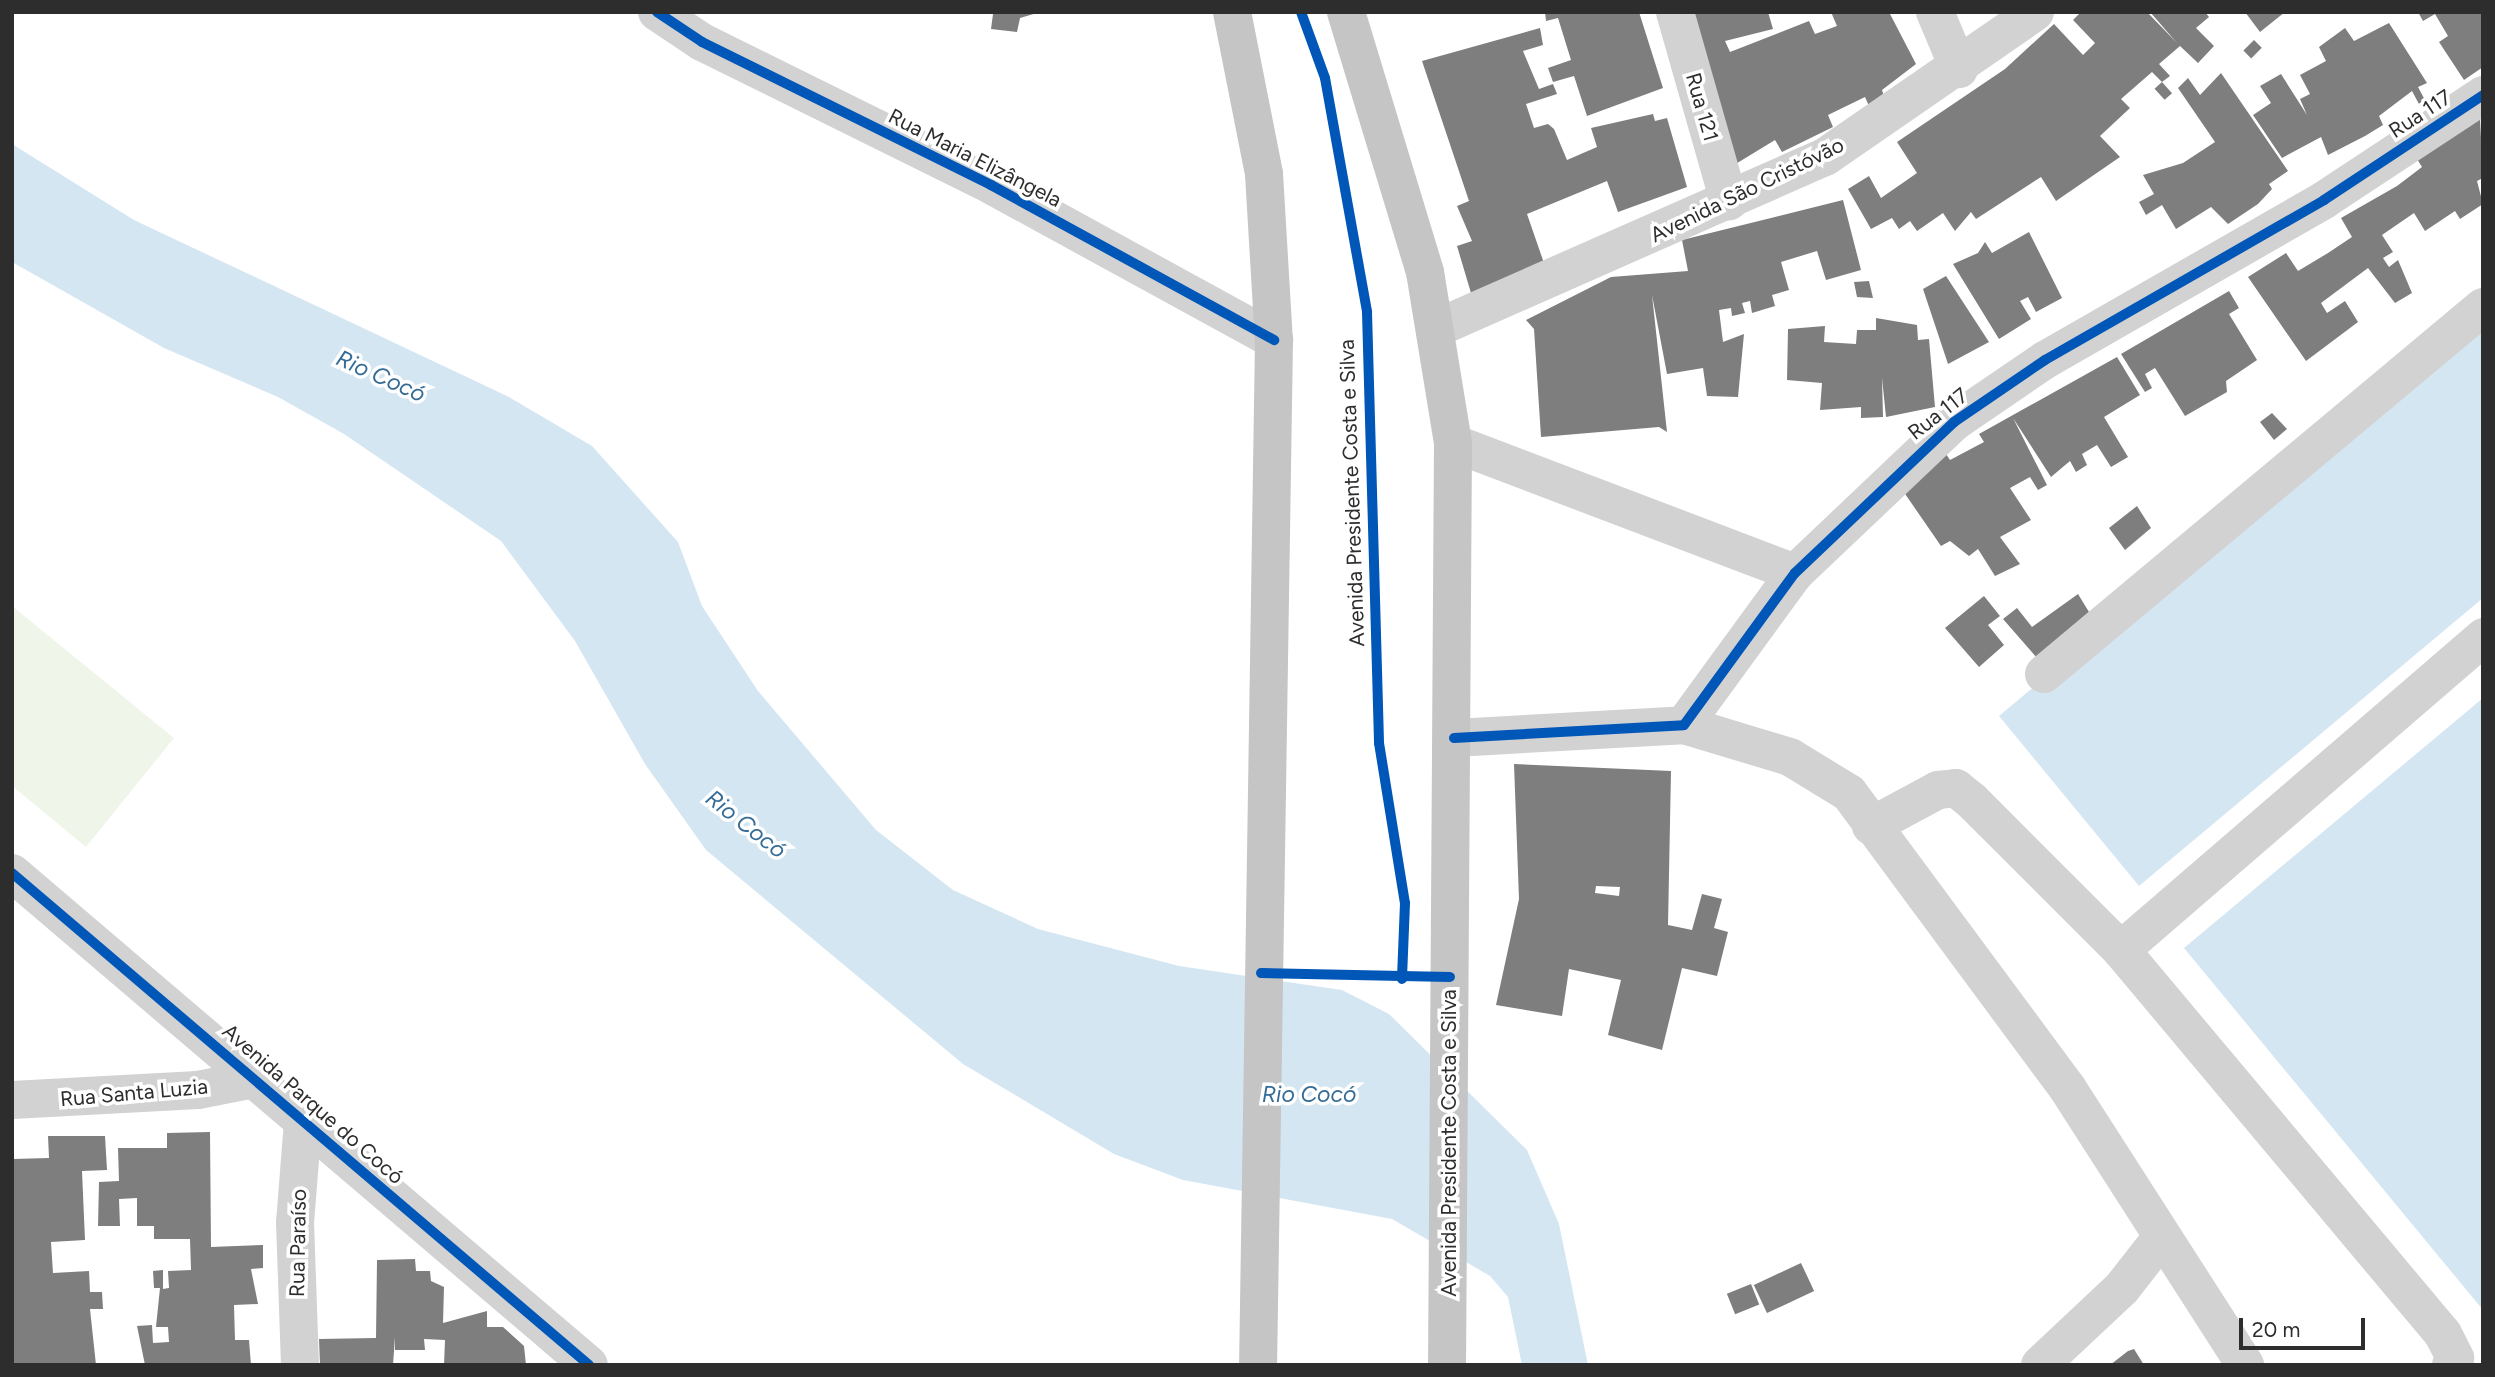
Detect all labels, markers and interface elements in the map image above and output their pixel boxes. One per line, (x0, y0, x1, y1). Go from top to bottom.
street label: Rua 121 (1680, 70, 1724, 144)
street label: Rua 117 (2384, 85, 2456, 143)
street label: Rua Maria Elizângela (884, 103, 1066, 213)
street label: Avenida São Cristóvão (1646, 132, 1848, 248)
street label: Avenida Presidente Costa e Silva (1334, 339, 1370, 647)
water label: Rio Cocó (332, 344, 430, 408)
street label: Rua 117 (1903, 383, 1973, 445)
water label: Rio Cocó (700, 784, 792, 864)
street label: Avenida Presidente Costa e Silva (1436, 989, 1462, 1297)
street label: Avenida Parque do Cocó (217, 1018, 409, 1190)
street label: Rua Santa Luzia (59, 1074, 209, 1112)
water label: Rio Cocó (1262, 1080, 1356, 1108)
street label: Rua Paraíso (284, 1189, 312, 1297)
scale bar (2243, 1304, 2369, 1348)
text: 20 m (2252, 1317, 2300, 1342)

